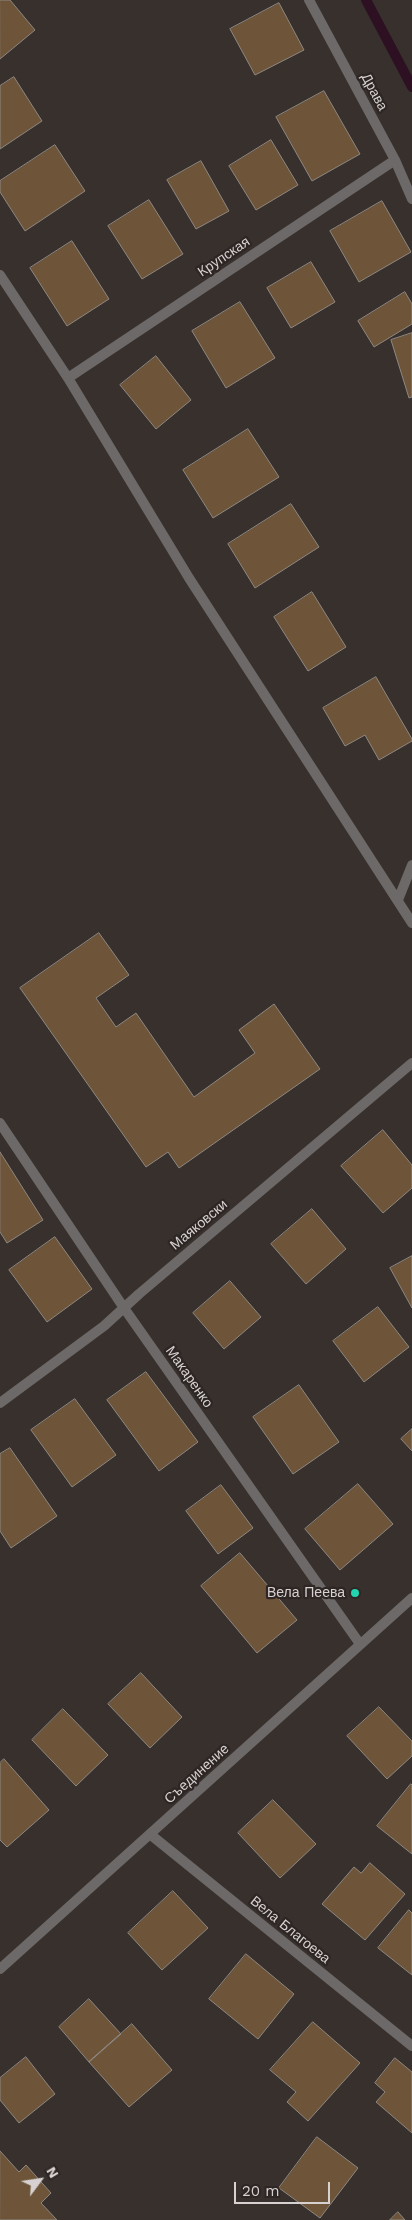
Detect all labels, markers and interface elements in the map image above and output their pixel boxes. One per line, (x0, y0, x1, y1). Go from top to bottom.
street label: Драва (357, 70, 391, 114)
street label: Крупская (195, 233, 253, 281)
street label: Маяковски (167, 1196, 231, 1254)
street label: Макаренко (162, 1343, 216, 1411)
place label: Вела Пеева (267, 1585, 345, 1601)
marker: Вела Пеева (349, 1587, 361, 1599)
street label: Съединение (161, 1741, 233, 1807)
street label: Вела Благоева (247, 1893, 333, 1967)
north arrow (15, 2155, 65, 2205)
text: N (43, 2164, 62, 2181)
scale bar (237, 2172, 333, 2204)
text: 20 m (242, 2182, 280, 2200)

